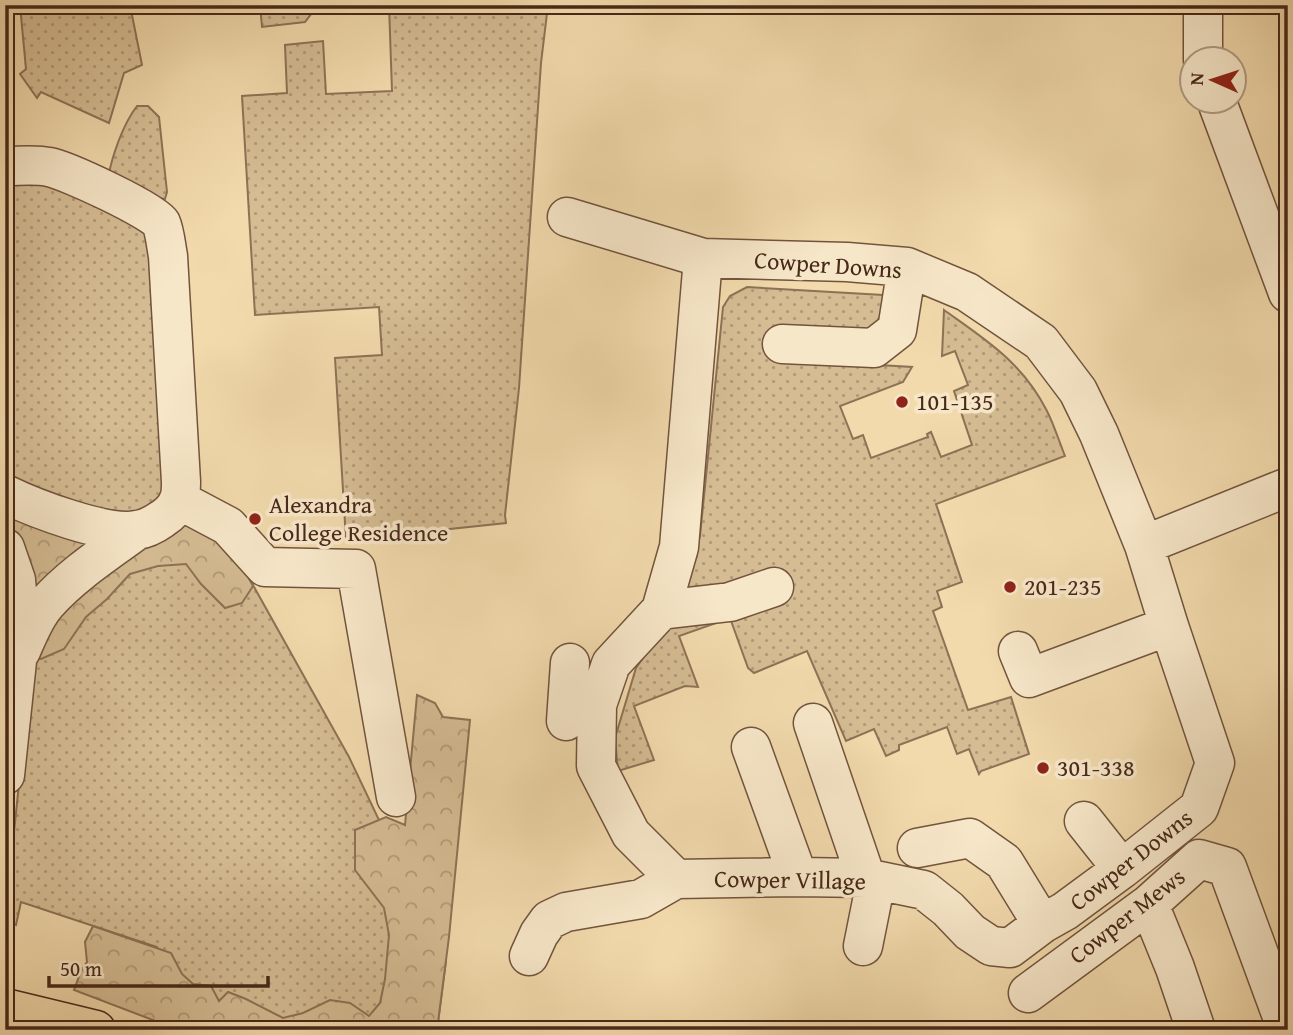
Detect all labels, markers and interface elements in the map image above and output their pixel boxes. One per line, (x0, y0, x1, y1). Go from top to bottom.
north arrow (1178, 46, 1248, 116)
text: N (1182, 72, 1210, 86)
street label: Cowper Downs (753, 242, 903, 287)
place label: 101-135 (916, 384, 994, 419)
marker: 101-135 (894, 394, 910, 410)
place label: Alexandra College Residence (269, 487, 448, 550)
marker: Alexandra College Residence (247, 511, 263, 527)
place label: 201-235 (1024, 569, 1102, 604)
marker: 201-235 (1002, 579, 1018, 595)
place label: 301-338 (1057, 750, 1135, 785)
marker: 301-338 (1035, 760, 1051, 776)
street label: Cowper Downs (1062, 800, 1200, 919)
street label: Cowper Mews (1061, 859, 1192, 972)
street label: Cowper Village (714, 861, 866, 898)
scale bar (49, 944, 268, 988)
text: 50 m (60, 953, 102, 984)

